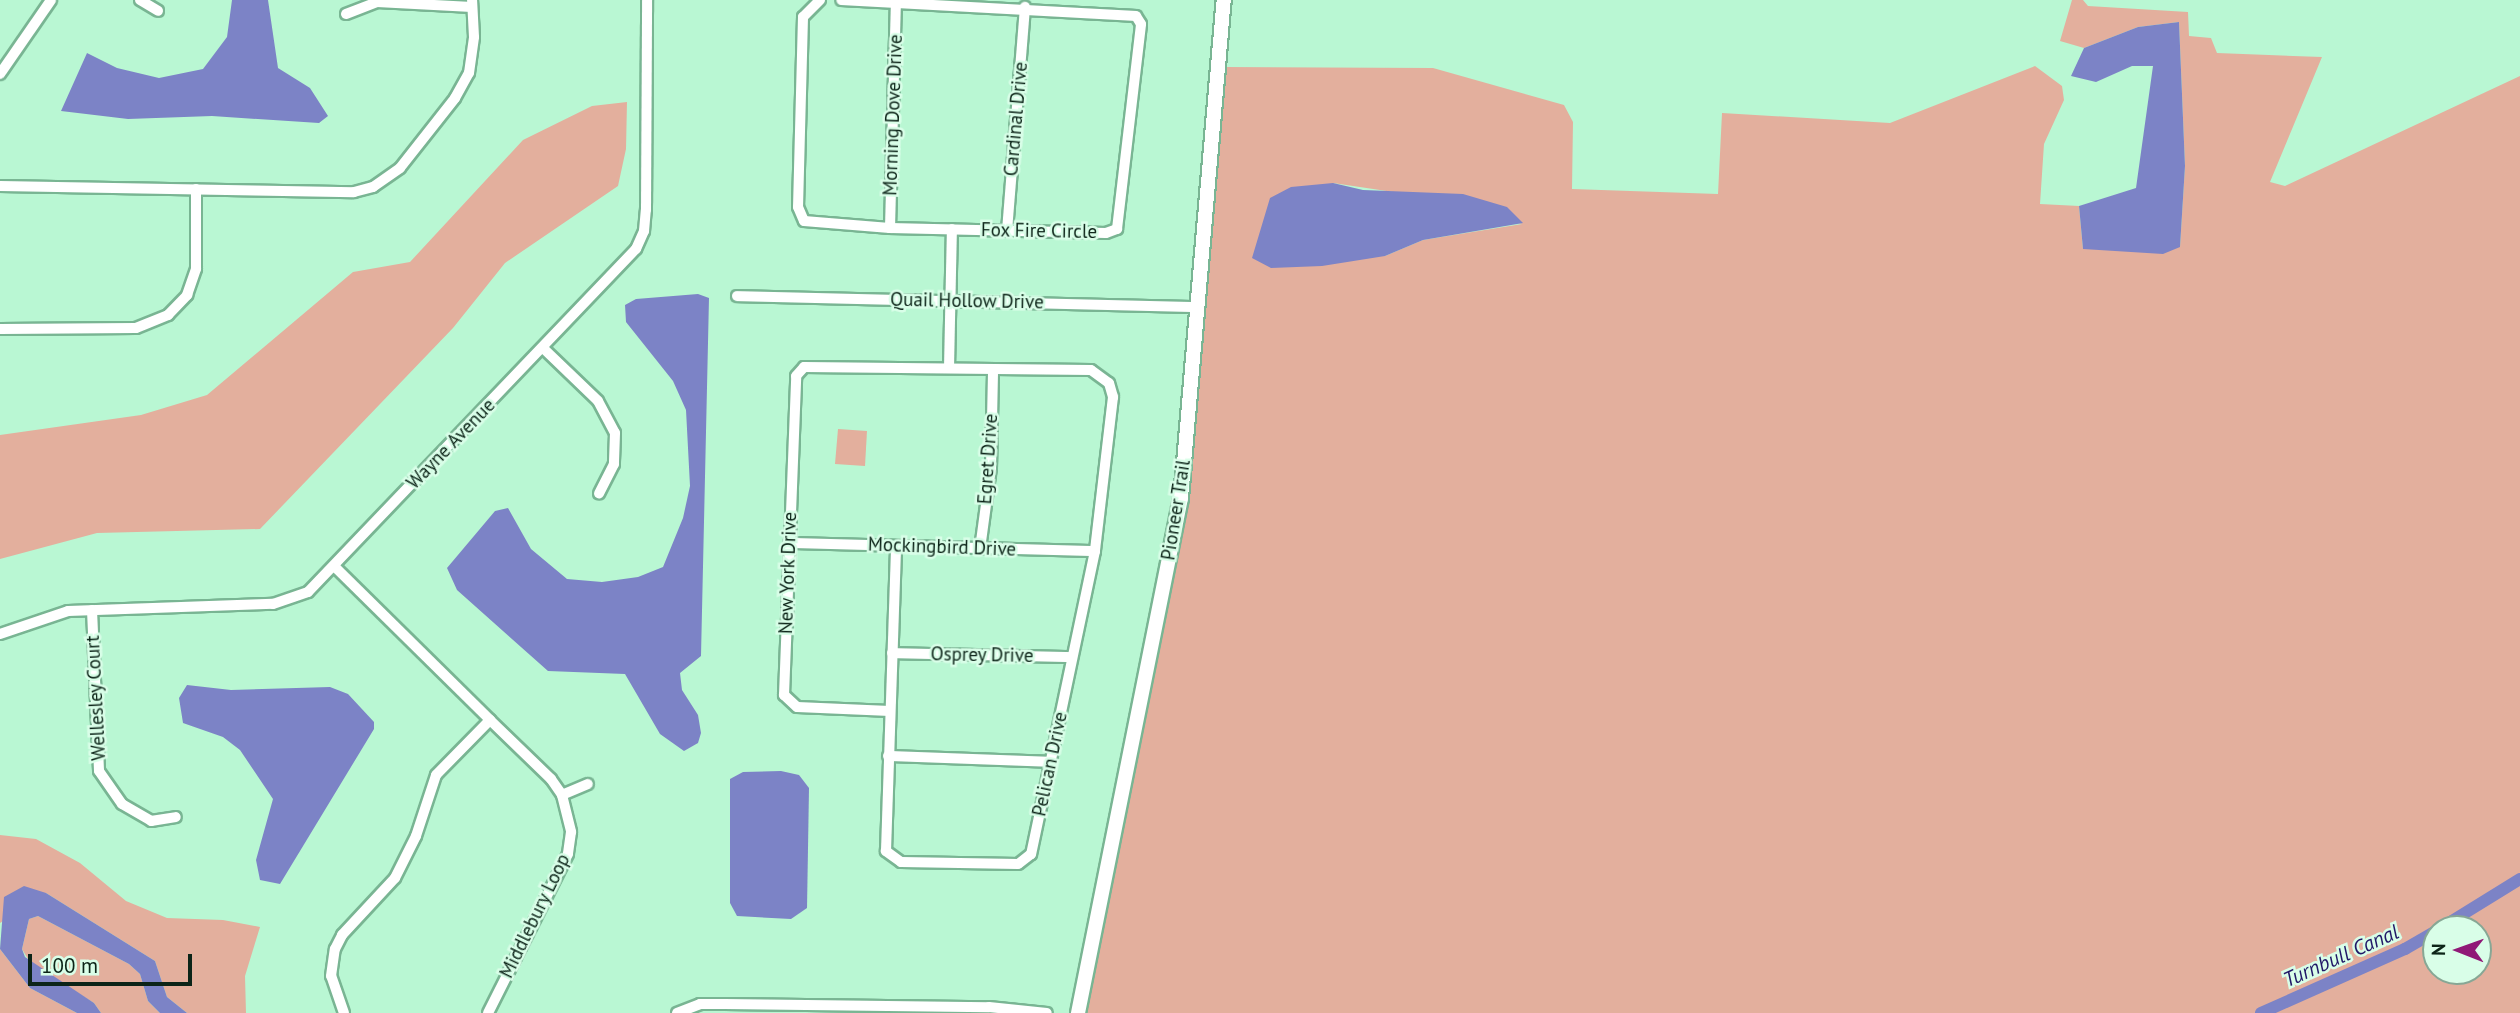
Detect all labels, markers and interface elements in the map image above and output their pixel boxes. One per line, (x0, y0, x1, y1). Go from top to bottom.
street label: Morning Dove Drive (879, 34, 907, 196)
street label: Cardinal Drive (1000, 61, 1032, 177)
street label: Fox Fire Circle (980, 219, 1098, 243)
street label: Quail Hollow Drive (890, 288, 1044, 314)
street label: Wayne Avenue (402, 394, 500, 494)
street label: Egret Drive (973, 413, 1003, 505)
street label: Pioneer Trail (1157, 458, 1195, 562)
street label: New York Drive (774, 511, 802, 635)
street label: Mockingbird Drive (868, 533, 1016, 561)
street label: Wellesley Court (81, 634, 111, 762)
street label: Osprey Drive (930, 643, 1034, 667)
street label: Pelican Drive (1028, 710, 1072, 818)
street label: Middlebury Loop (495, 850, 575, 982)
north arrow (2422, 915, 2492, 985)
water label: Turnbull Canal (2279, 919, 2403, 993)
scale bar (32, 940, 196, 984)
text: N (2426, 943, 2450, 956)
text: 100 m (41, 952, 98, 979)

